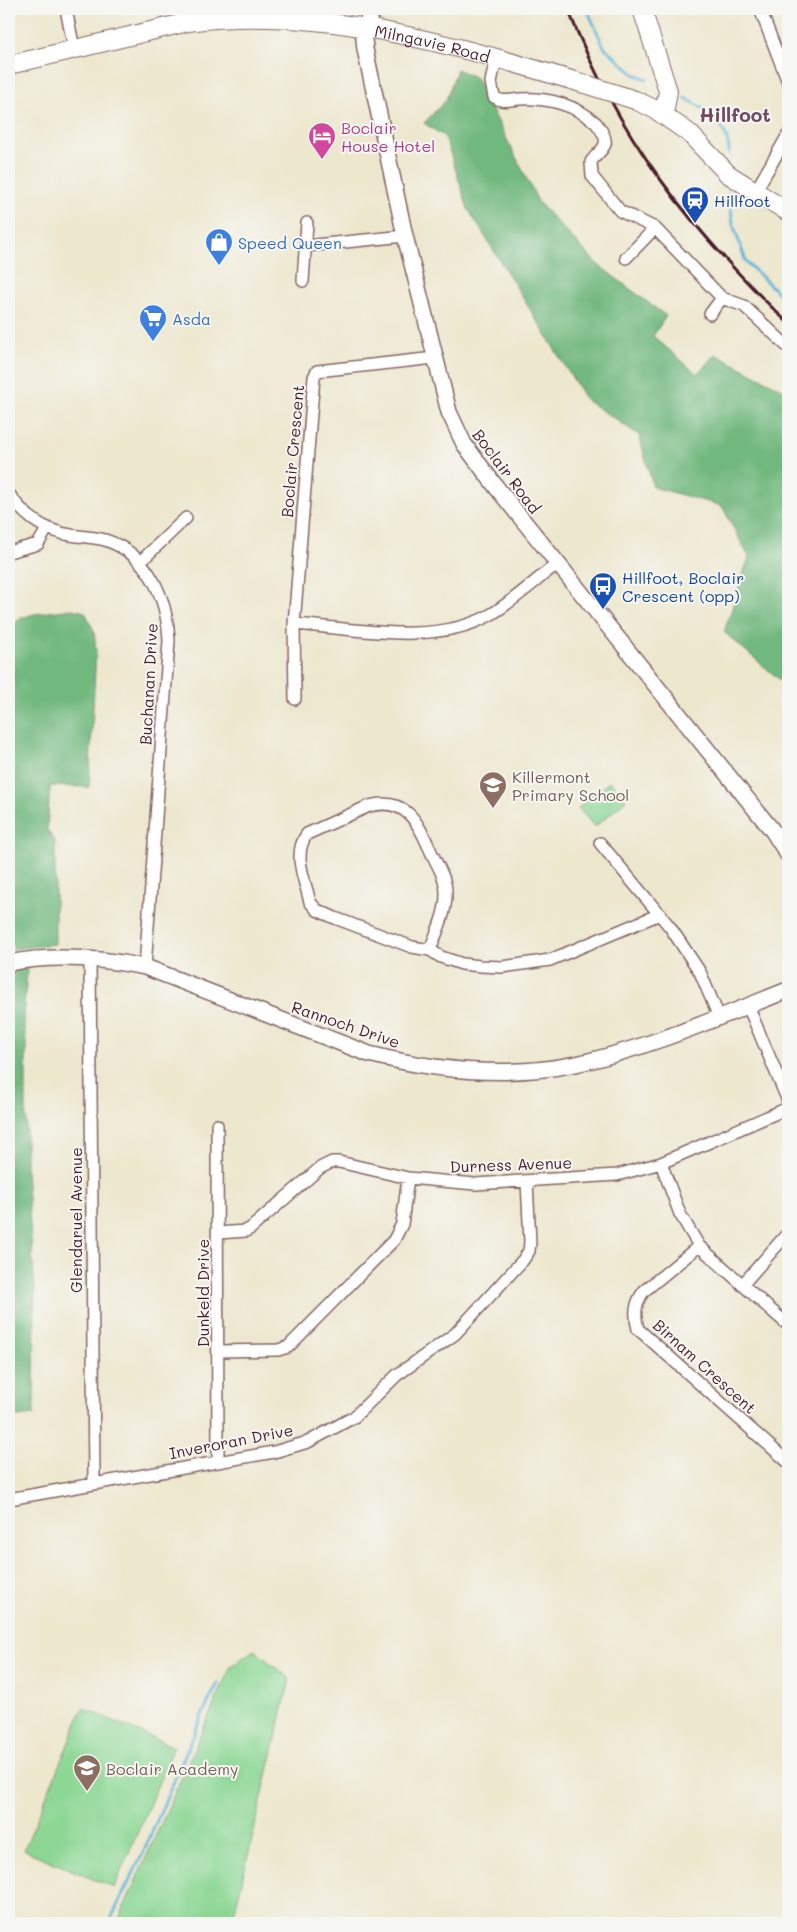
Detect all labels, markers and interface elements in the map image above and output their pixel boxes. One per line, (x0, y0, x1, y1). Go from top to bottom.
street label: Milngavie Road (373, 19, 493, 66)
district label: Hillfoot (699, 102, 771, 127)
place label: Boclair House Hotel (341, 117, 435, 156)
hotel icon: Boclair House Hotel (307, 121, 337, 160)
station icon: Hillfoot (680, 185, 710, 224)
place label: Hillfoot (714, 190, 771, 211)
shop icon: Speed Queen (204, 227, 234, 266)
place label: Speed Queen (238, 232, 342, 253)
supermarket icon: Asda (138, 303, 168, 342)
place label: Asda (172, 308, 211, 329)
street label: Boclair Crescent (276, 384, 308, 518)
street label: Boclair Road (468, 424, 546, 518)
place label: Hillfoot, Boclair Crescent (opp) (622, 567, 744, 606)
bus stop icon: Hillfoot, Boclair Crescent (opp) (588, 571, 618, 610)
street label: Buchanan Drive (134, 622, 162, 746)
place label: Killermont Primary School (512, 766, 629, 805)
school or university icon: Killermont Primary School (478, 770, 508, 809)
street label: Rannoch Drive (289, 996, 403, 1052)
street label: Glendaruel Avenue (65, 1147, 86, 1293)
street label: Durness Avenue (449, 1151, 573, 1177)
street label: Dunkeld Drive (192, 1239, 213, 1347)
street label: Birnam Crescent (649, 1314, 761, 1418)
street label: Inveroran Drive (167, 1419, 295, 1463)
school or university icon: Boclair Academy (72, 1753, 102, 1792)
place label: Boclair Academy (106, 1758, 238, 1779)

